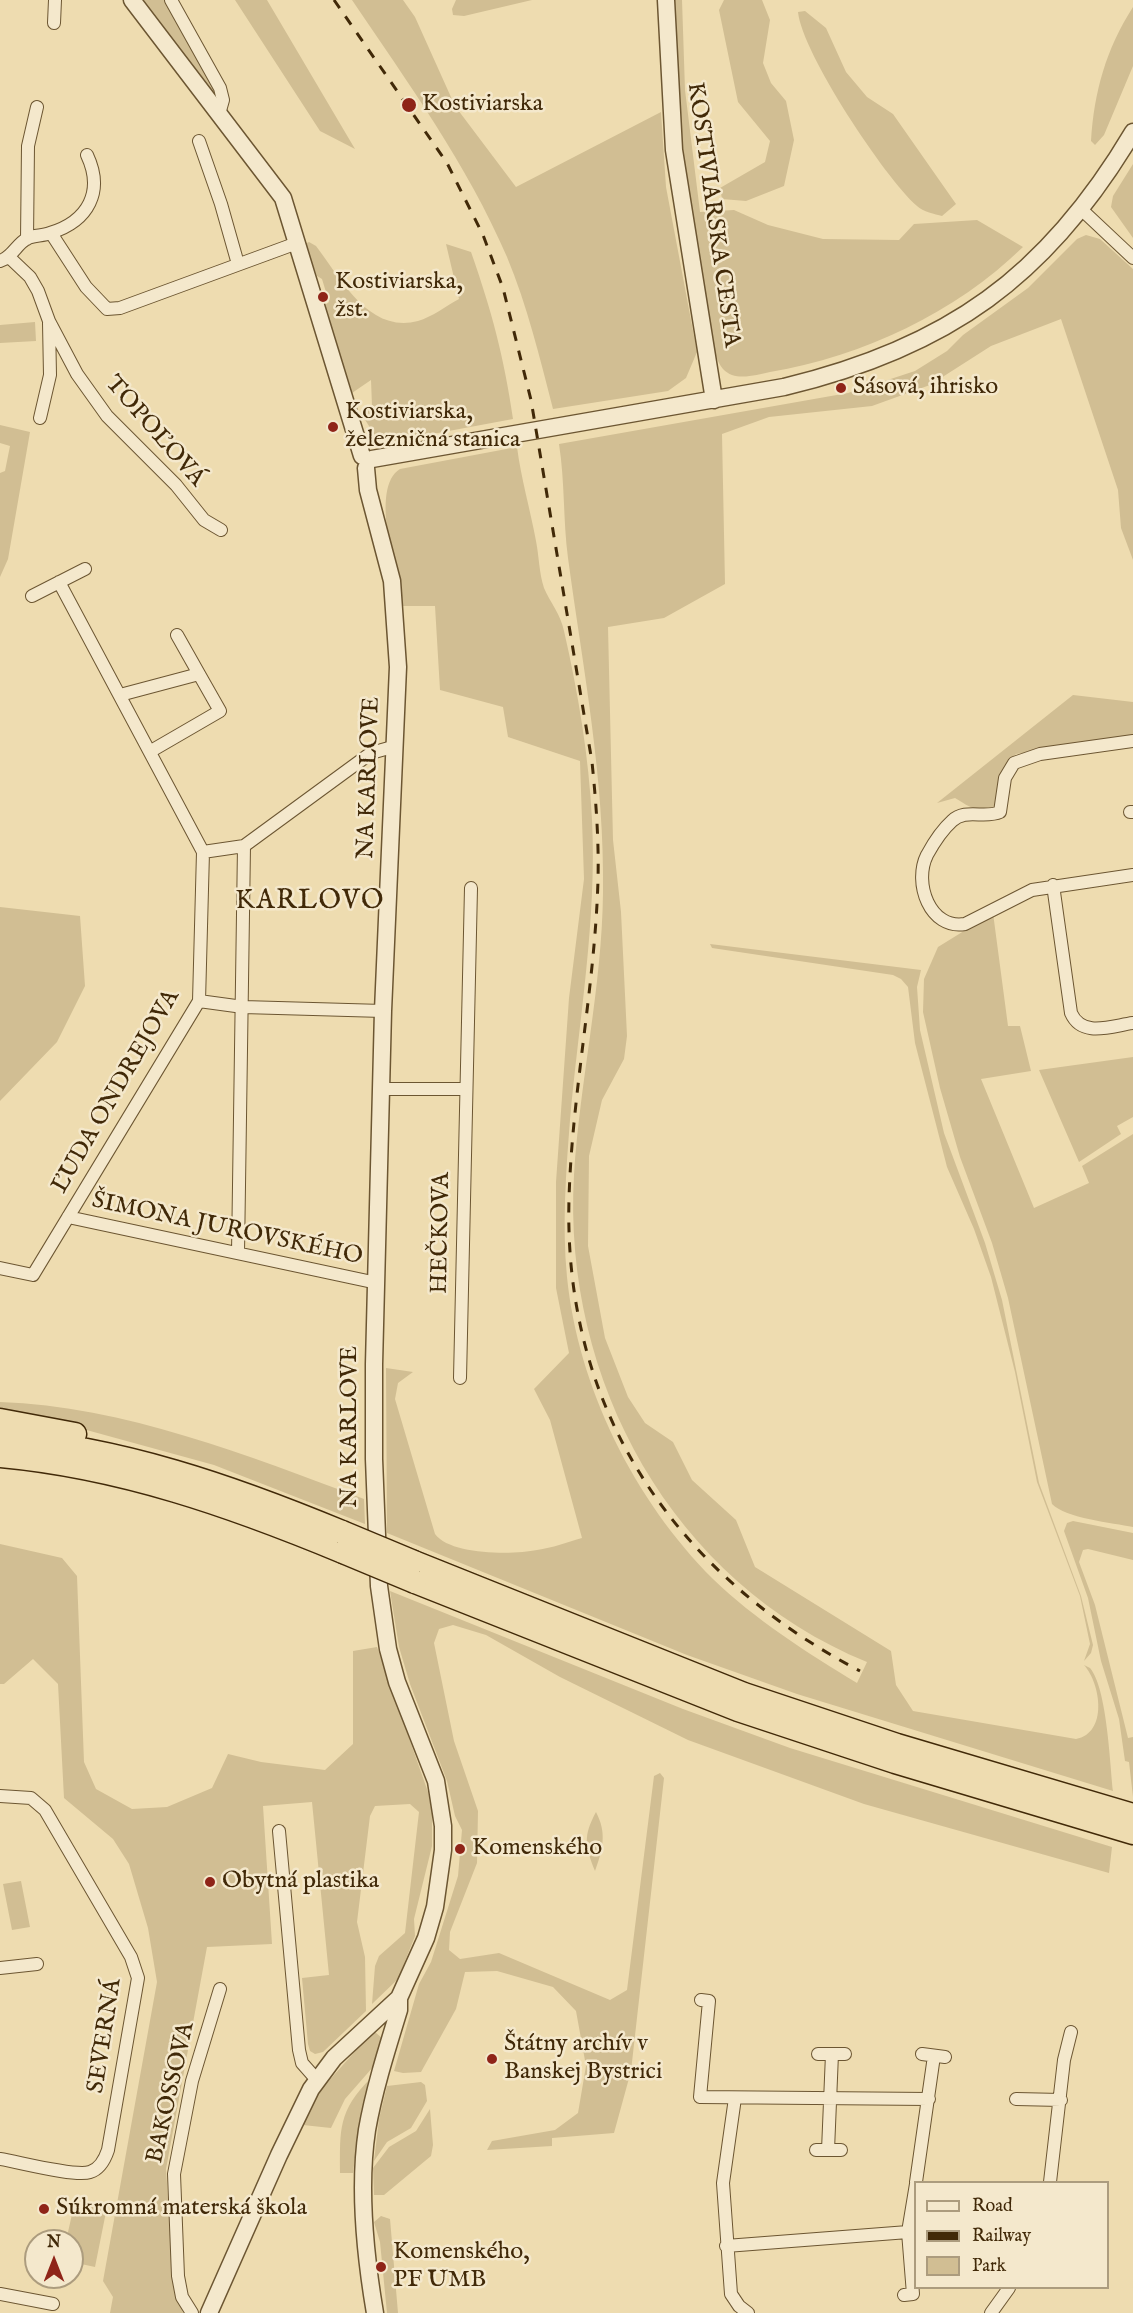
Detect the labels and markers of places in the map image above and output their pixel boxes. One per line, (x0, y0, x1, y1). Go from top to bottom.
place label: Kostiviarska (422, 91, 543, 119)
marker: Kostiviarska (400, 96, 418, 114)
place label: Kostiviarska, žst. (335, 269, 463, 325)
marker: Kostiviarska, žst. (316, 290, 330, 304)
place label: Sásová, ihrisko (853, 374, 998, 402)
marker: Sásová, ihrisko (834, 381, 848, 395)
place label: Kostiviarska, železničná stanica (345, 399, 520, 455)
marker: Kostiviarska, železničná stanica (326, 420, 340, 434)
place label: Komenského (472, 1835, 602, 1863)
marker: Komenského (453, 1842, 467, 1856)
place label: Obytná plastika (222, 1868, 379, 1896)
marker: Obytná plastika (203, 1875, 217, 1889)
place label: Štátny archív v Banskej Bystrici (504, 2031, 662, 2087)
marker: Štátny archív v Banskej Bystrici (485, 2052, 499, 2066)
place label: Súkromná materská škola (56, 2195, 307, 2223)
marker: Súkromná materská škola (37, 2202, 51, 2216)
place label: Komenského, PF UMB (393, 2239, 530, 2295)
marker: Komenského, PF UMB (374, 2260, 388, 2274)

